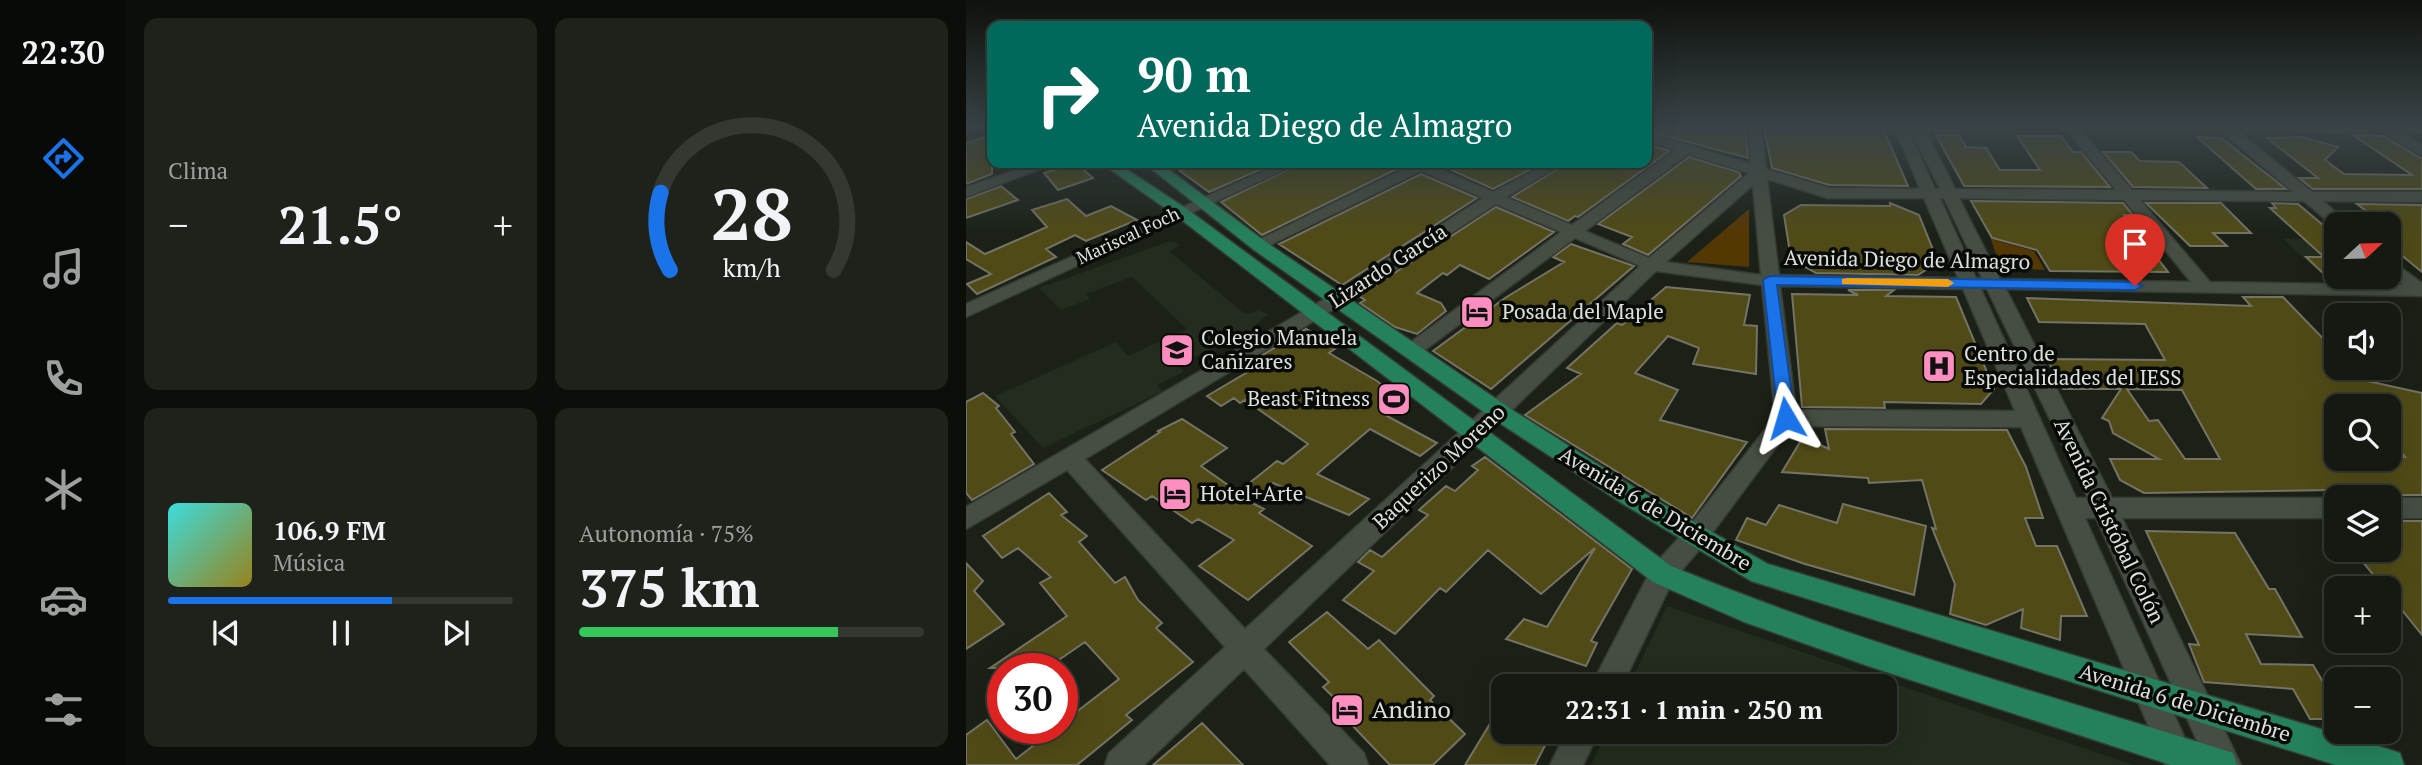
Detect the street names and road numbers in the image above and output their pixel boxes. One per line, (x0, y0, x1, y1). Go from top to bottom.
street label: Mariscal Foch (1072, 201, 1183, 269)
street label: Lizardo García (1323, 216, 1452, 314)
street label: Avenida Diego de Almagro (1784, 243, 2030, 275)
street label: Baquerizo Moreno (1366, 398, 1510, 535)
street label: Avenida Cristóbal Colón (2048, 413, 2172, 628)
street label: Avenida 6 de Diciembre (1554, 440, 1757, 577)
street label: Avenida 6 de Diciembre (2076, 657, 2294, 748)

